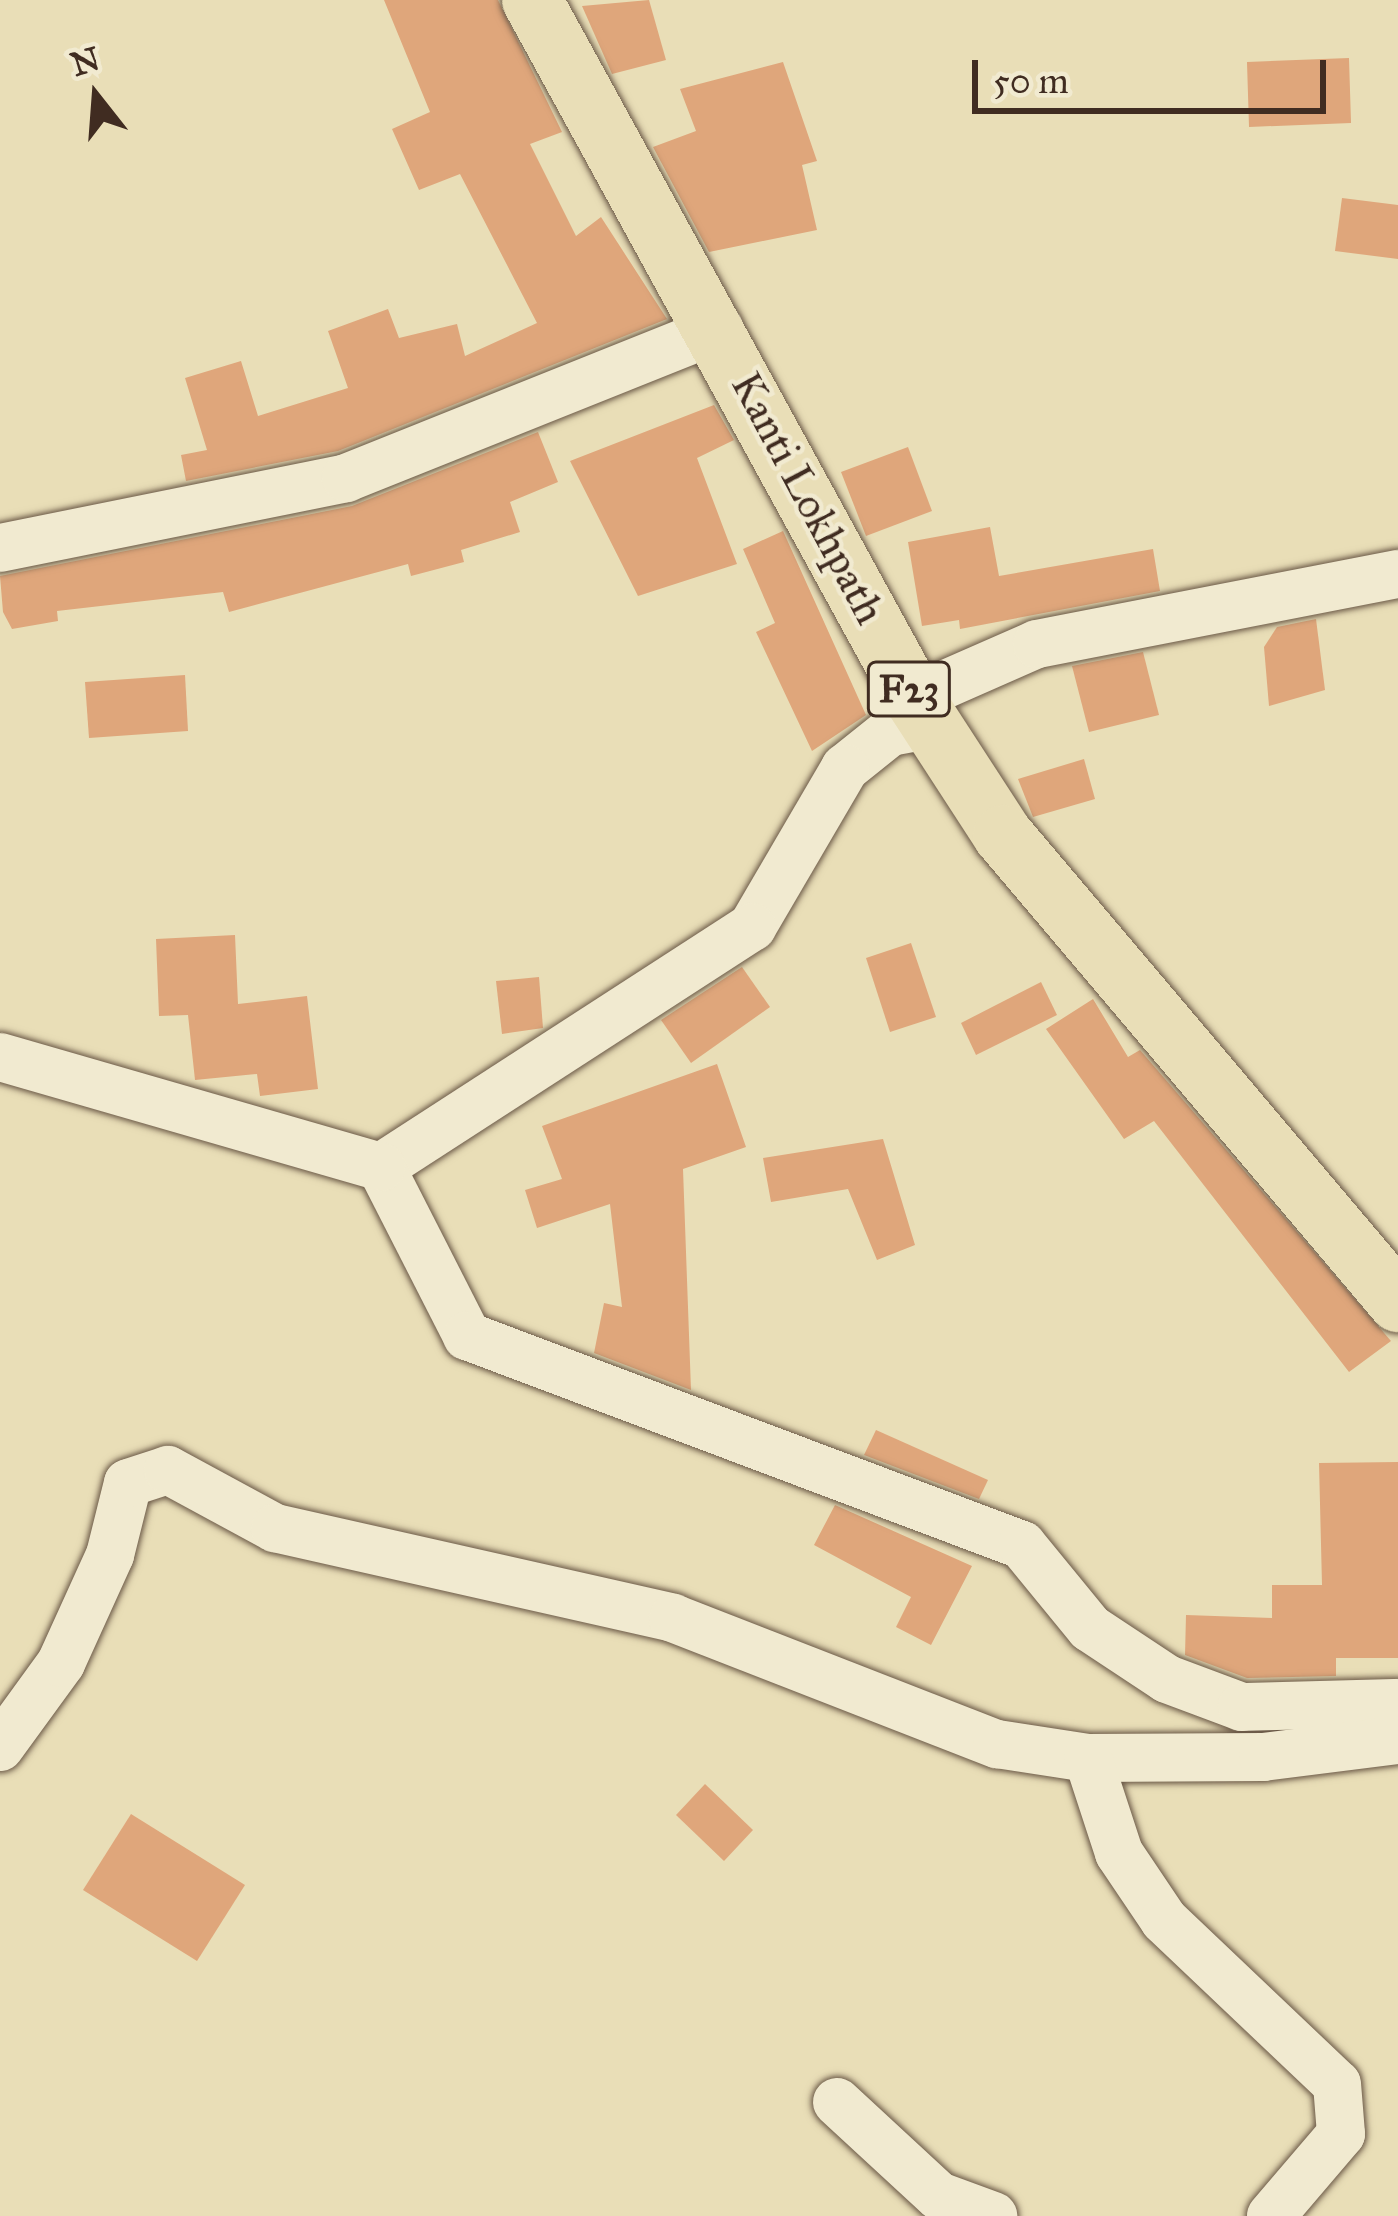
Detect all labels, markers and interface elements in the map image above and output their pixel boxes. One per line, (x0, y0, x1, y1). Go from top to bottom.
north arrow (36, 36, 156, 156)
scale bar (978, 36, 1332, 110)
text: N (66, 38, 105, 85)
text: 50 m (993, 59, 1069, 103)
street label: Kanti Lokhpath (721, 364, 895, 632)
road number: F23 (864, 656, 954, 722)

